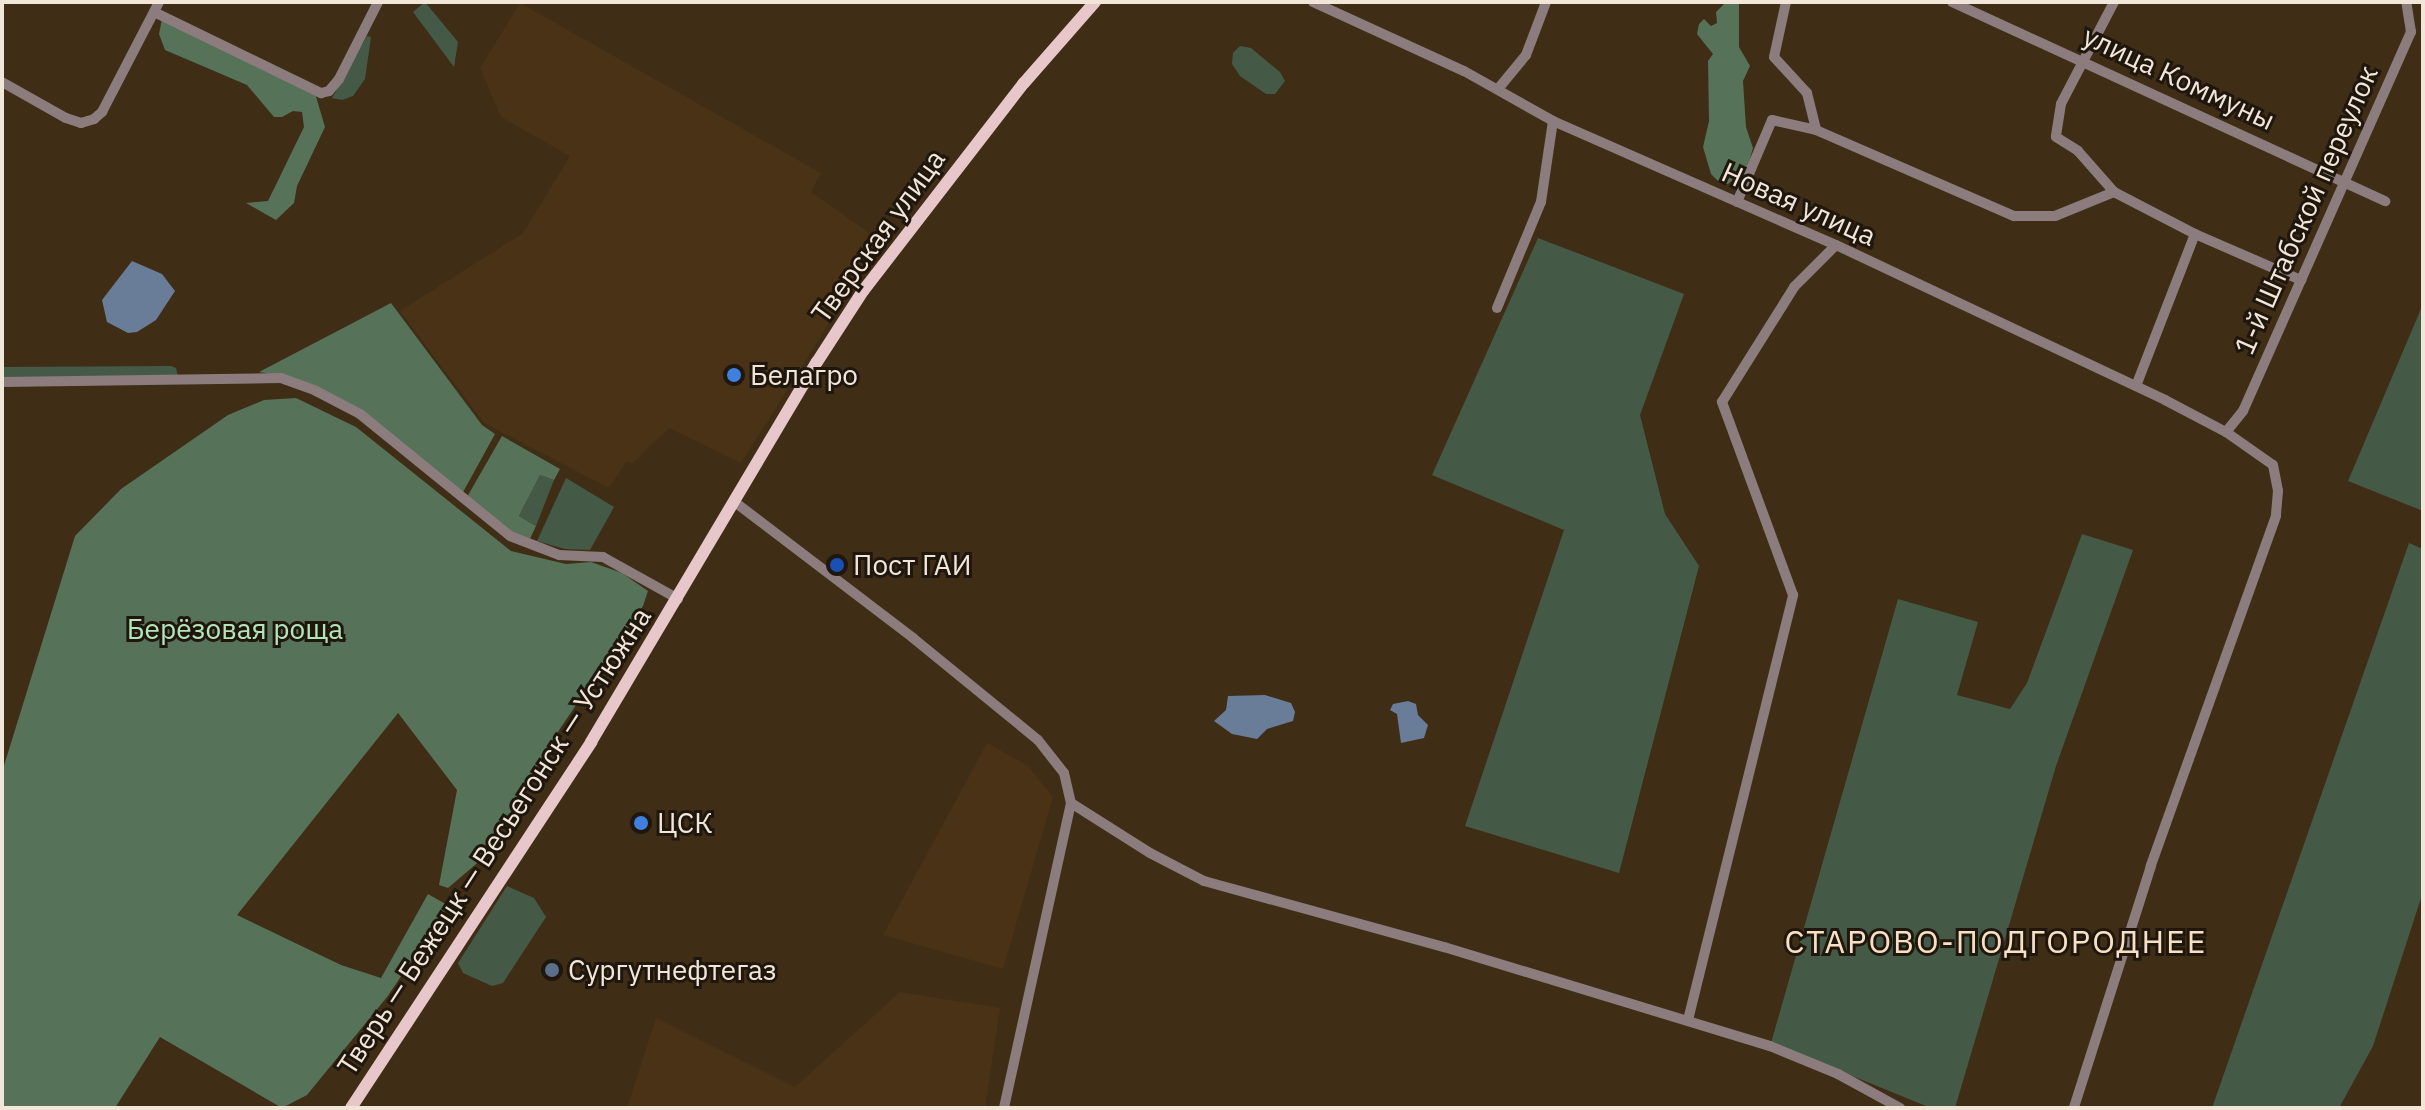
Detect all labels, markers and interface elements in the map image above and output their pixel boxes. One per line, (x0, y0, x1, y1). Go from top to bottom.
street label: улица Коммуны (2078, 19, 2280, 137)
street label: 1-й Штабской переулок (2227, 60, 2385, 360)
street label: Тверская улица (804, 143, 952, 329)
street label: Новая улица (1717, 155, 1881, 253)
place label: Белагро (750, 358, 858, 392)
marker: Белагро (725, 366, 743, 384)
place label: Пост ГАИ (853, 548, 971, 582)
marker: Пост ГАИ (828, 556, 846, 574)
street label: Тверь — Бежецк — Весьегонск — Устюжна (330, 601, 658, 1081)
park label: Берёзовая роща (127, 612, 343, 646)
place label: ЦСК (657, 806, 713, 840)
marker: ЦСК (632, 814, 650, 832)
district label: СТАРОВО-ПОДГОРОДНЕЕ (1785, 922, 2207, 960)
place label: Сургутнефтегаз (568, 953, 777, 987)
marker: Сургутнефтегаз (543, 961, 561, 979)

